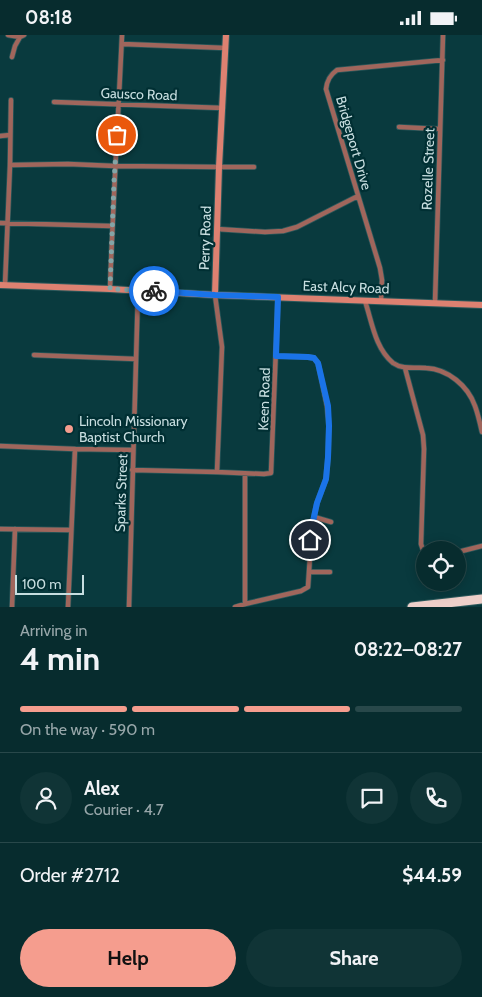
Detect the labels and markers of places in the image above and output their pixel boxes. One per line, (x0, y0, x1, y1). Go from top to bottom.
pin (96, 114, 138, 156)
place label: Lincoln Missionary Baptist Church (79, 412, 188, 446)
marker: Lincoln Missionary Baptist Church (63, 423, 75, 435)
pin (289, 519, 331, 561)

